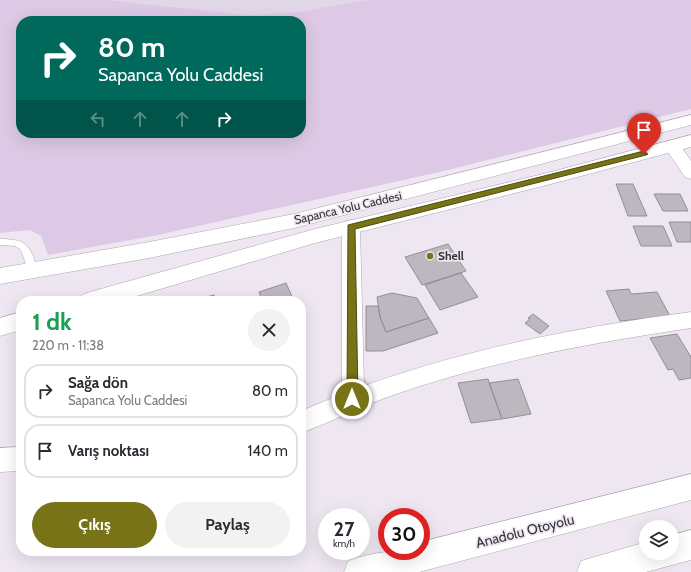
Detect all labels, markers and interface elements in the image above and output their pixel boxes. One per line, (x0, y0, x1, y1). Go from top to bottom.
text: 80 m (98, 30, 165, 64)
icon: right (32, 32, 84, 84)
text: Sapanca Yolu Caddesi (98, 64, 263, 86)
icon: left (87, 108, 109, 130)
icon: ahead (129, 108, 151, 130)
icon: ahead (171, 108, 193, 130)
icon: right (213, 108, 235, 130)
pin (627, 113, 661, 154)
icon: arrive (633, 119, 655, 141)
street label: Sapanca Yolu Caddesi (293, 188, 403, 227)
place label: Shell (438, 248, 464, 263)
marker: Shell (425, 251, 435, 261)
text: 1 dk (32, 307, 72, 336)
button: close (248, 309, 290, 351)
text: 220 m · 11:38 (32, 337, 104, 353)
text: Sağa dön (68, 374, 128, 392)
position arrow (331, 378, 373, 420)
icon: right (34, 380, 56, 402)
text: 80 m (252, 382, 288, 400)
text: Sapanca Yolu Caddesi (68, 392, 187, 408)
icon: arrive (34, 440, 56, 462)
text: Varış noktası (68, 442, 149, 460)
text: 140 m (247, 442, 288, 460)
button: Çıkış (32, 502, 157, 548)
button: Paylaş (165, 502, 290, 548)
speed limit sign: 30 (378, 508, 430, 560)
street label: Anadolu Otoyolu (474, 510, 576, 552)
text: 27 (334, 517, 354, 541)
map controls (639, 520, 679, 560)
button: layers (639, 520, 679, 560)
text: km/h (333, 537, 355, 550)

